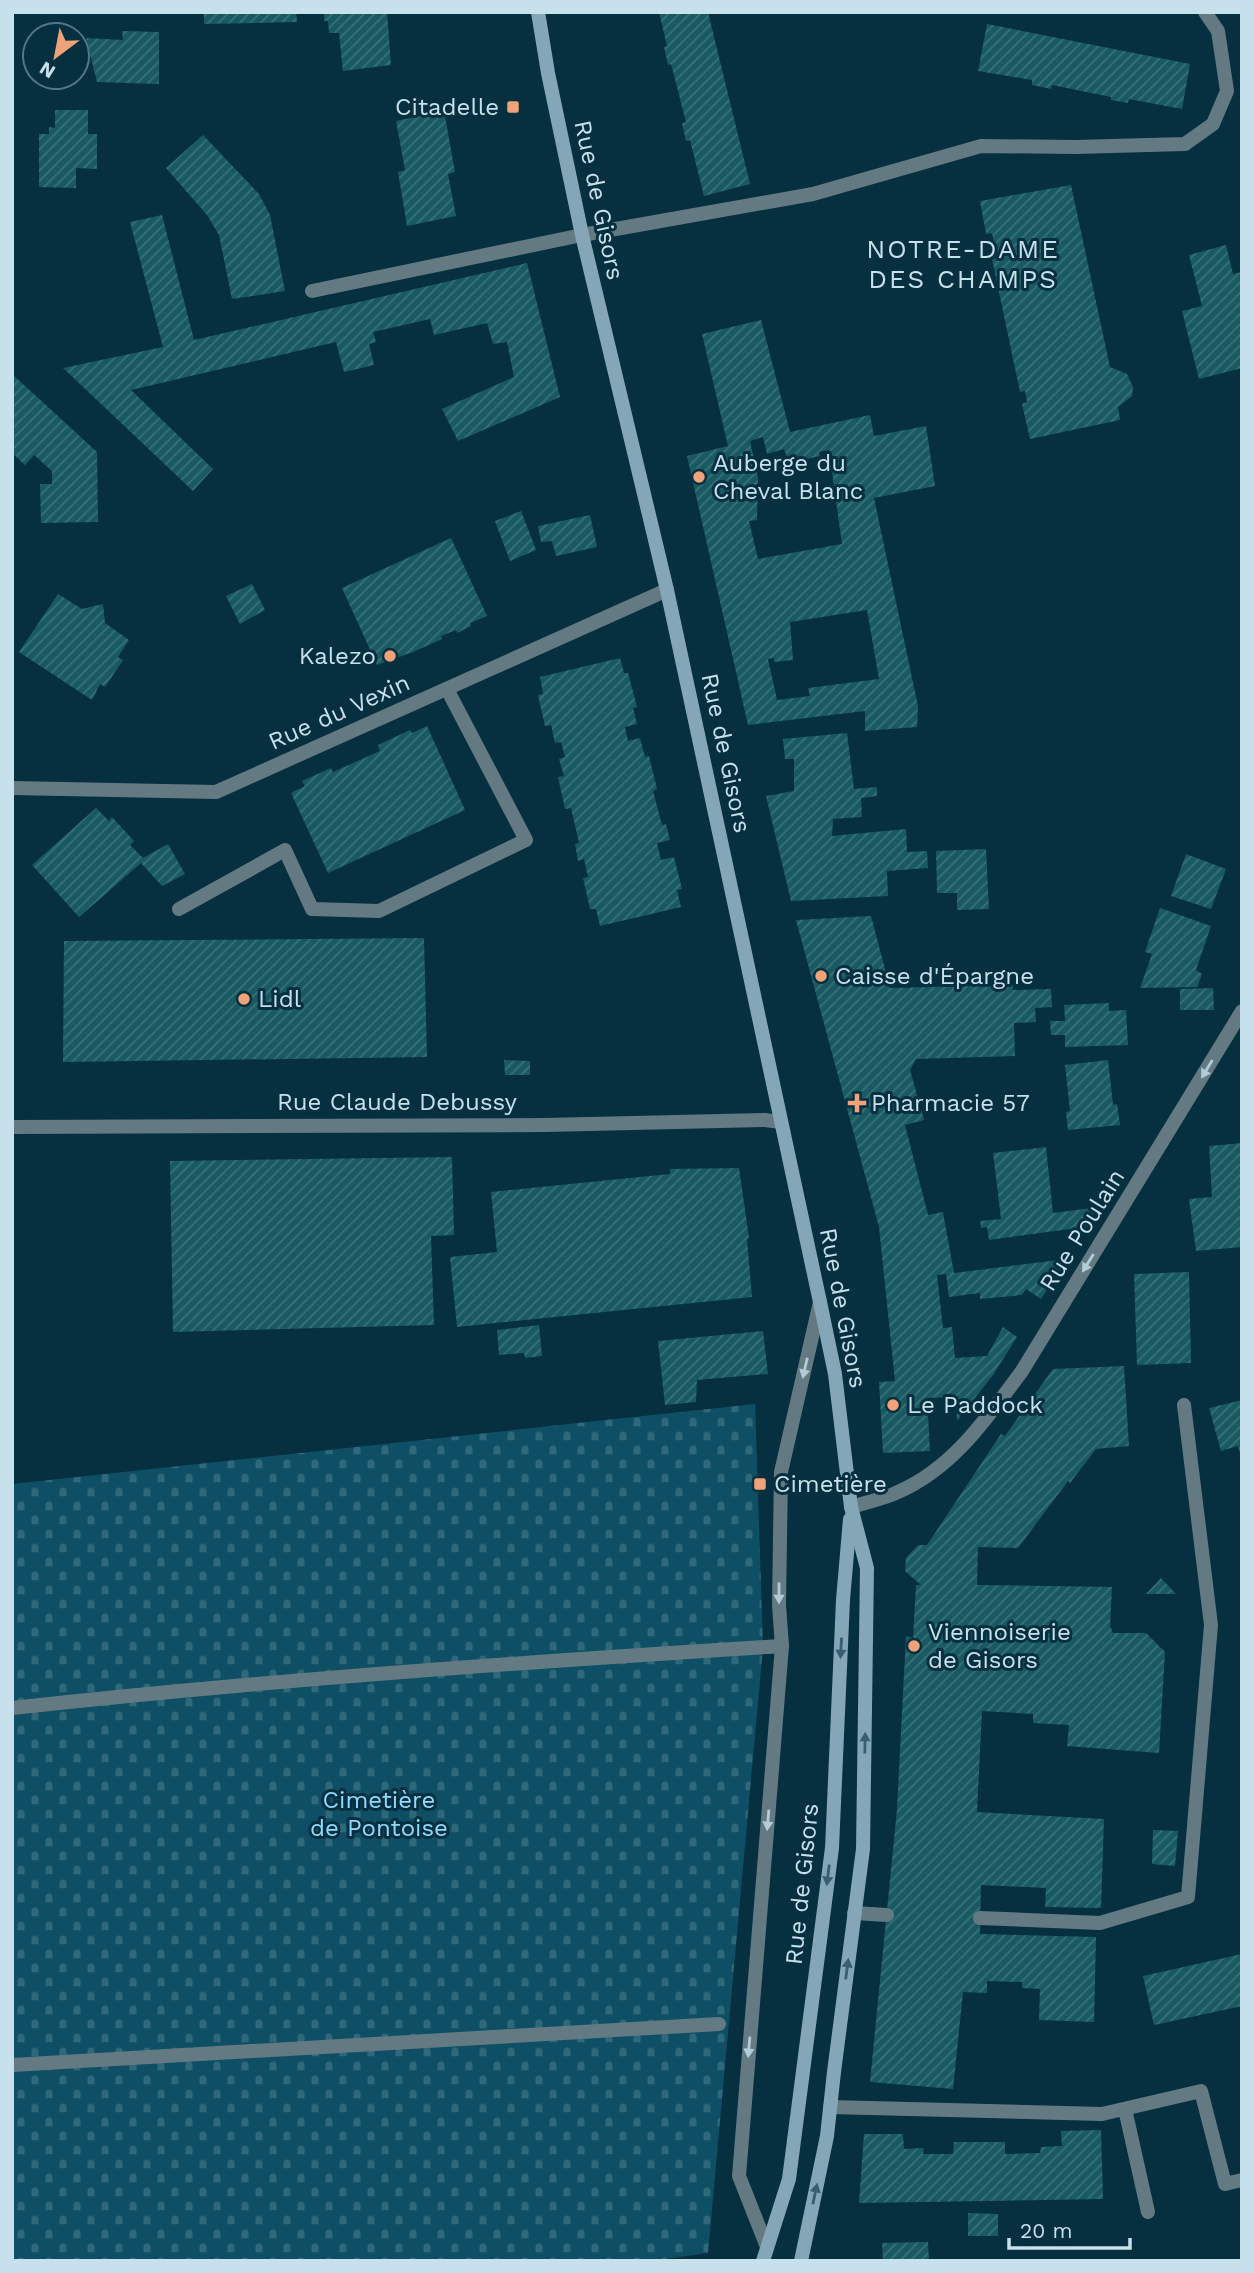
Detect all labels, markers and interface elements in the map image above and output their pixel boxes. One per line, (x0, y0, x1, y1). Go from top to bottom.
north arrow (21, 21, 91, 91)
text: N (35, 57, 59, 83)
place label: Citadelle (395, 93, 499, 121)
marker: Citadelle (505, 99, 521, 115)
street label: Rue de Gisors (568, 118, 630, 282)
district label: NOTRE-DAME DES CHAMPS (866, 234, 1060, 294)
place label: Auberge du Cheval Blanc (713, 449, 863, 505)
marker: Auberge du Cheval Blanc (691, 469, 707, 485)
place label: Kalezo (299, 642, 376, 670)
marker: Kalezo (382, 648, 398, 664)
street label: Rue du Vexin (264, 668, 414, 756)
street label: Rue de Gisors (695, 671, 757, 835)
place label: Caisse d'Épargne (835, 962, 1034, 990)
marker: Caisse d'Épargne (813, 968, 829, 984)
place label: Lidl (258, 985, 302, 1013)
marker: Lidl (236, 991, 252, 1007)
one-way arrow (1200, 1060, 1213, 1079)
street label: Rue Claude Debussy (277, 1088, 518, 1116)
place label: Pharmacie 57 (871, 1089, 1030, 1117)
marker: Pharmacie 57 (849, 1095, 865, 1111)
street label: Rue Poulain (1033, 1164, 1131, 1296)
street label: Rue de Gisors (814, 1226, 872, 1390)
one-way arrow (1082, 1254, 1095, 1273)
one-way arrow (799, 1357, 810, 1379)
place label: Le Paddock (907, 1391, 1043, 1419)
marker: Le Paddock (885, 1397, 901, 1413)
place label: Cimetière (774, 1470, 887, 1498)
marker: Cimetière (752, 1476, 768, 1492)
one-way arrow (773, 1582, 785, 1604)
place label: Viennoiserie de Gisors (928, 1618, 1071, 1674)
one-way arrow (836, 1637, 847, 1659)
marker: Viennoiserie de Gisors (906, 1638, 922, 1654)
one-way arrow (859, 1731, 871, 1753)
park label: Cimetière de Pontoise (310, 1786, 448, 1842)
street label: Rue de Gisors (780, 1802, 824, 1966)
one-way arrow (762, 1809, 773, 1831)
one-way arrow (823, 1864, 834, 1886)
one-way arrow (842, 1958, 853, 1980)
one-way arrow (743, 2036, 754, 2058)
one-way arrow (810, 2183, 821, 2205)
scale bar (1009, 2206, 1130, 2250)
text: 20 m (1020, 2218, 1072, 2243)

